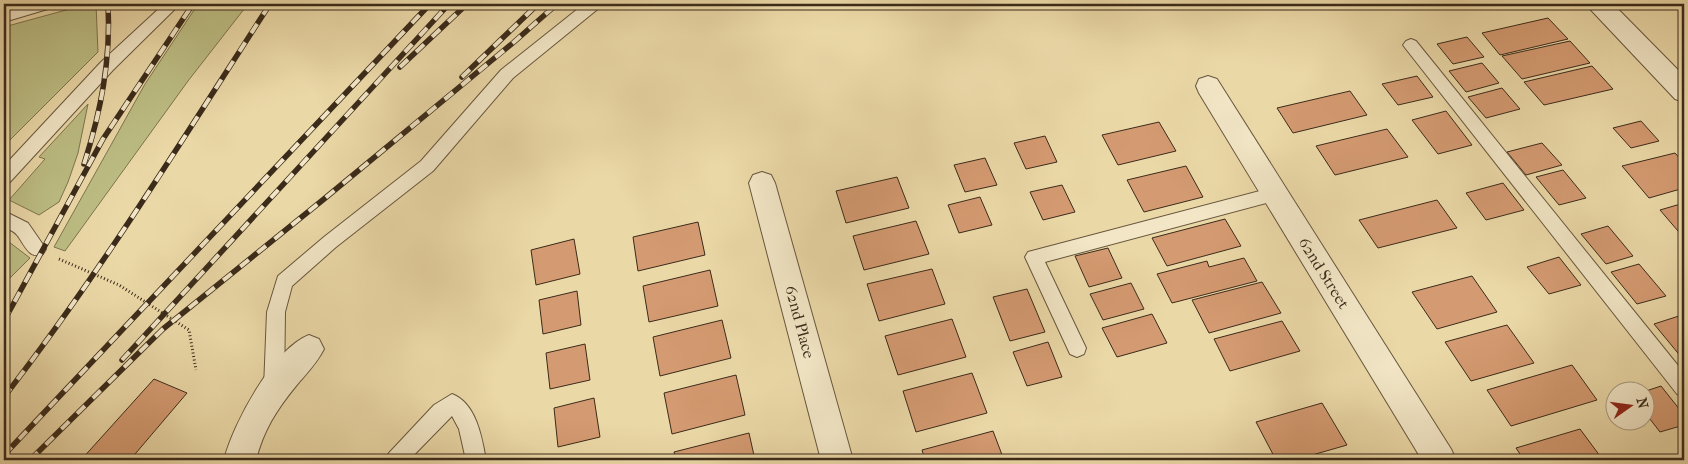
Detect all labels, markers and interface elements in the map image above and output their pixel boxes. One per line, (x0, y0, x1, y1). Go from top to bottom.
street label: 62nd Street (1295, 234, 1354, 312)
street label: 62nd Place (781, 283, 819, 361)
north arrow (1606, 382, 1656, 432)
text: N (1633, 396, 1652, 411)

